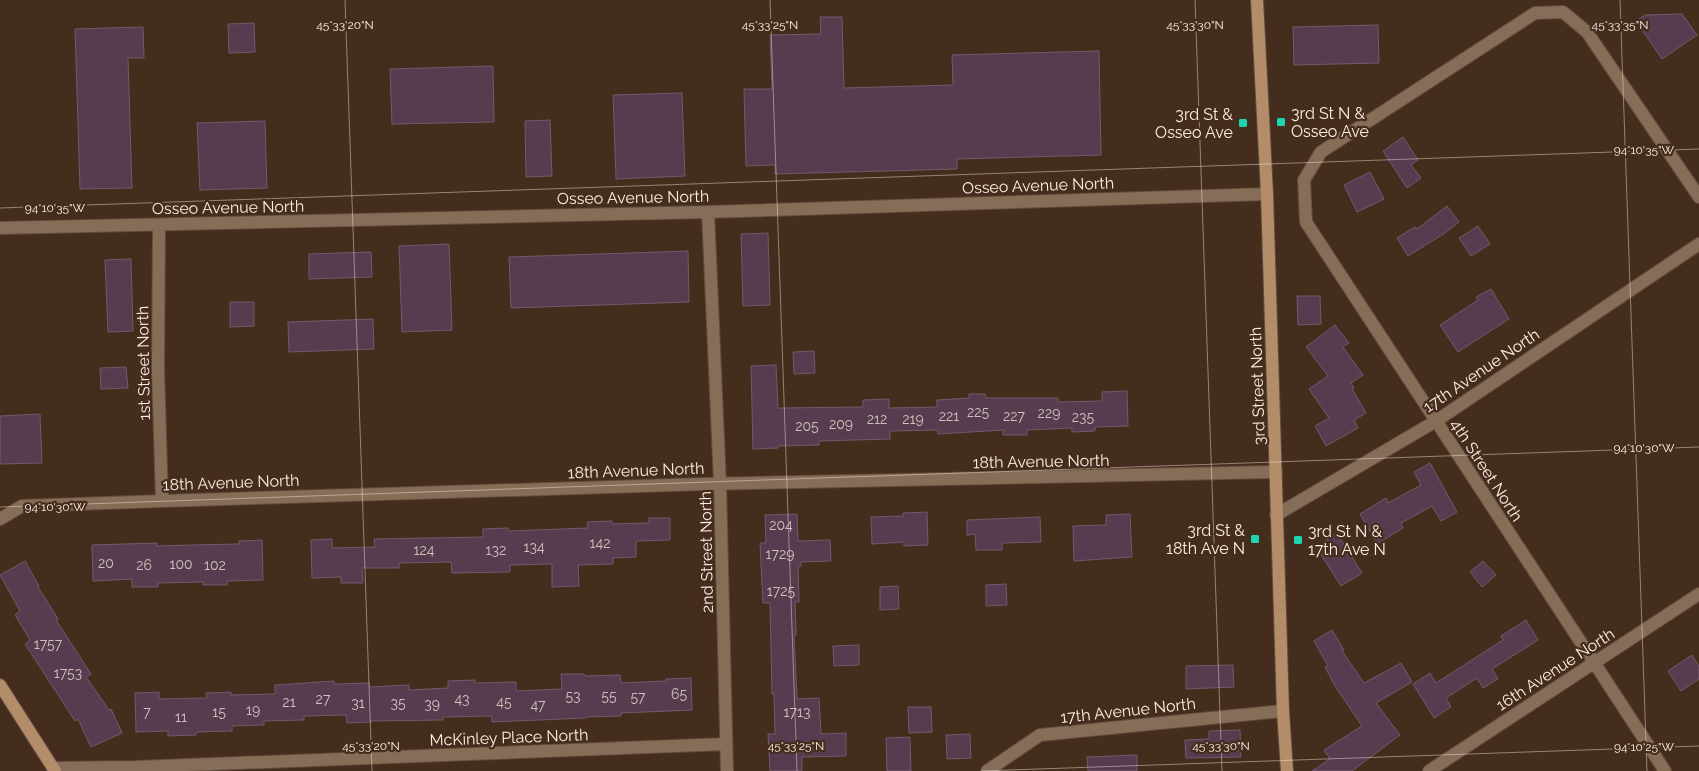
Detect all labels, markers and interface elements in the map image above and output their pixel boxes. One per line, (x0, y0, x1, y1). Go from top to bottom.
text: 45°33'20"N (316, 18, 374, 32)
text: 45°33'25"N (742, 18, 798, 32)
text: 45°33'30"N (1166, 18, 1224, 32)
text: 45°33'35"N (1592, 18, 1648, 32)
place label: 3rd St N & Osseo Ave (1291, 104, 1369, 141)
place label: 3rd St & Osseo Ave (1155, 105, 1233, 142)
marker: 3rd St N & Osseo Ave (1275, 116, 1287, 128)
marker: 3rd St & Osseo Ave (1237, 117, 1249, 129)
text: 94°10'35"W (1614, 143, 1675, 157)
street label: Osseo Avenue North (962, 173, 1114, 198)
street label: Osseo Avenue North (557, 187, 709, 208)
street label: Osseo Avenue North (152, 197, 304, 218)
text: 94°10'35"W (25, 201, 86, 215)
street label: 1st Street North (133, 306, 154, 420)
street label: 17th Avenue North (1420, 325, 1543, 416)
street label: 3rd Street North (1246, 326, 1269, 446)
house number: 225 (967, 404, 989, 420)
house number: 229 (1038, 405, 1060, 421)
house number: 221 (939, 408, 959, 424)
house number: 227 (1003, 408, 1026, 424)
house number: 235 (1072, 409, 1095, 425)
house number: 212 (867, 411, 887, 427)
house number: 219 (902, 411, 924, 427)
house number: 209 (829, 416, 853, 432)
street label: 4th Street North (1446, 416, 1527, 525)
house number: 205 (795, 418, 819, 434)
text: 94°10'30"W (1613, 441, 1675, 455)
street label: 18th Avenue North (972, 451, 1110, 472)
street label: 18th Avenue North (567, 459, 705, 482)
street label: 18th Avenue North (162, 471, 300, 494)
street label: 2nd Street North (696, 491, 717, 613)
text: 94°10'30"W (24, 500, 86, 514)
house number: 204 (769, 517, 793, 533)
place label: 3rd St & 18th Ave N (1166, 521, 1245, 558)
place label: 3rd St N & 17th Ave N (1308, 522, 1386, 559)
marker: 3rd St & 18th Ave N (1249, 533, 1261, 545)
marker: 3rd St N & 17th Ave N (1292, 534, 1304, 546)
house number: 142 (590, 535, 610, 551)
house number: 134 (523, 539, 545, 555)
house number: 124 (414, 542, 435, 558)
house number: 132 (486, 542, 506, 558)
house number: 1729 (766, 546, 794, 562)
house number: 20 (98, 555, 114, 571)
house number: 100 (169, 556, 193, 572)
house number: 26 (136, 557, 152, 573)
house number: 102 (204, 557, 226, 573)
house number: 1725 (767, 583, 796, 599)
street label: 16th Avenue North (1493, 624, 1618, 715)
house number: 1757 (34, 636, 63, 652)
house number: 1753 (54, 665, 82, 681)
house number: 65 (671, 686, 687, 702)
house number: 53 (565, 688, 581, 704)
house number: 55 (601, 688, 617, 704)
house number: 57 (630, 689, 646, 705)
house number: 27 (316, 691, 331, 707)
house number: 43 (454, 691, 470, 707)
house number: 21 (282, 694, 296, 710)
house number: 45 (496, 694, 512, 710)
street label: 17th Avenue North (1059, 694, 1197, 727)
house number: 31 (351, 695, 365, 711)
house number: 35 (390, 695, 406, 711)
house number: 39 (424, 696, 440, 712)
house number: 47 (530, 697, 546, 713)
house number: 19 (246, 702, 260, 718)
house number: 7 (143, 704, 151, 720)
house number: 15 (212, 704, 226, 720)
house number: 1713 (784, 704, 810, 720)
house number: 11 (175, 709, 187, 725)
street label: McKinley Place North (429, 725, 589, 750)
text: 45°33'20"N (342, 739, 400, 753)
text: 45°33'25"N (768, 739, 824, 753)
text: 45°33'30"N (1192, 739, 1250, 753)
text: 94°10'25"W (1614, 740, 1675, 754)

